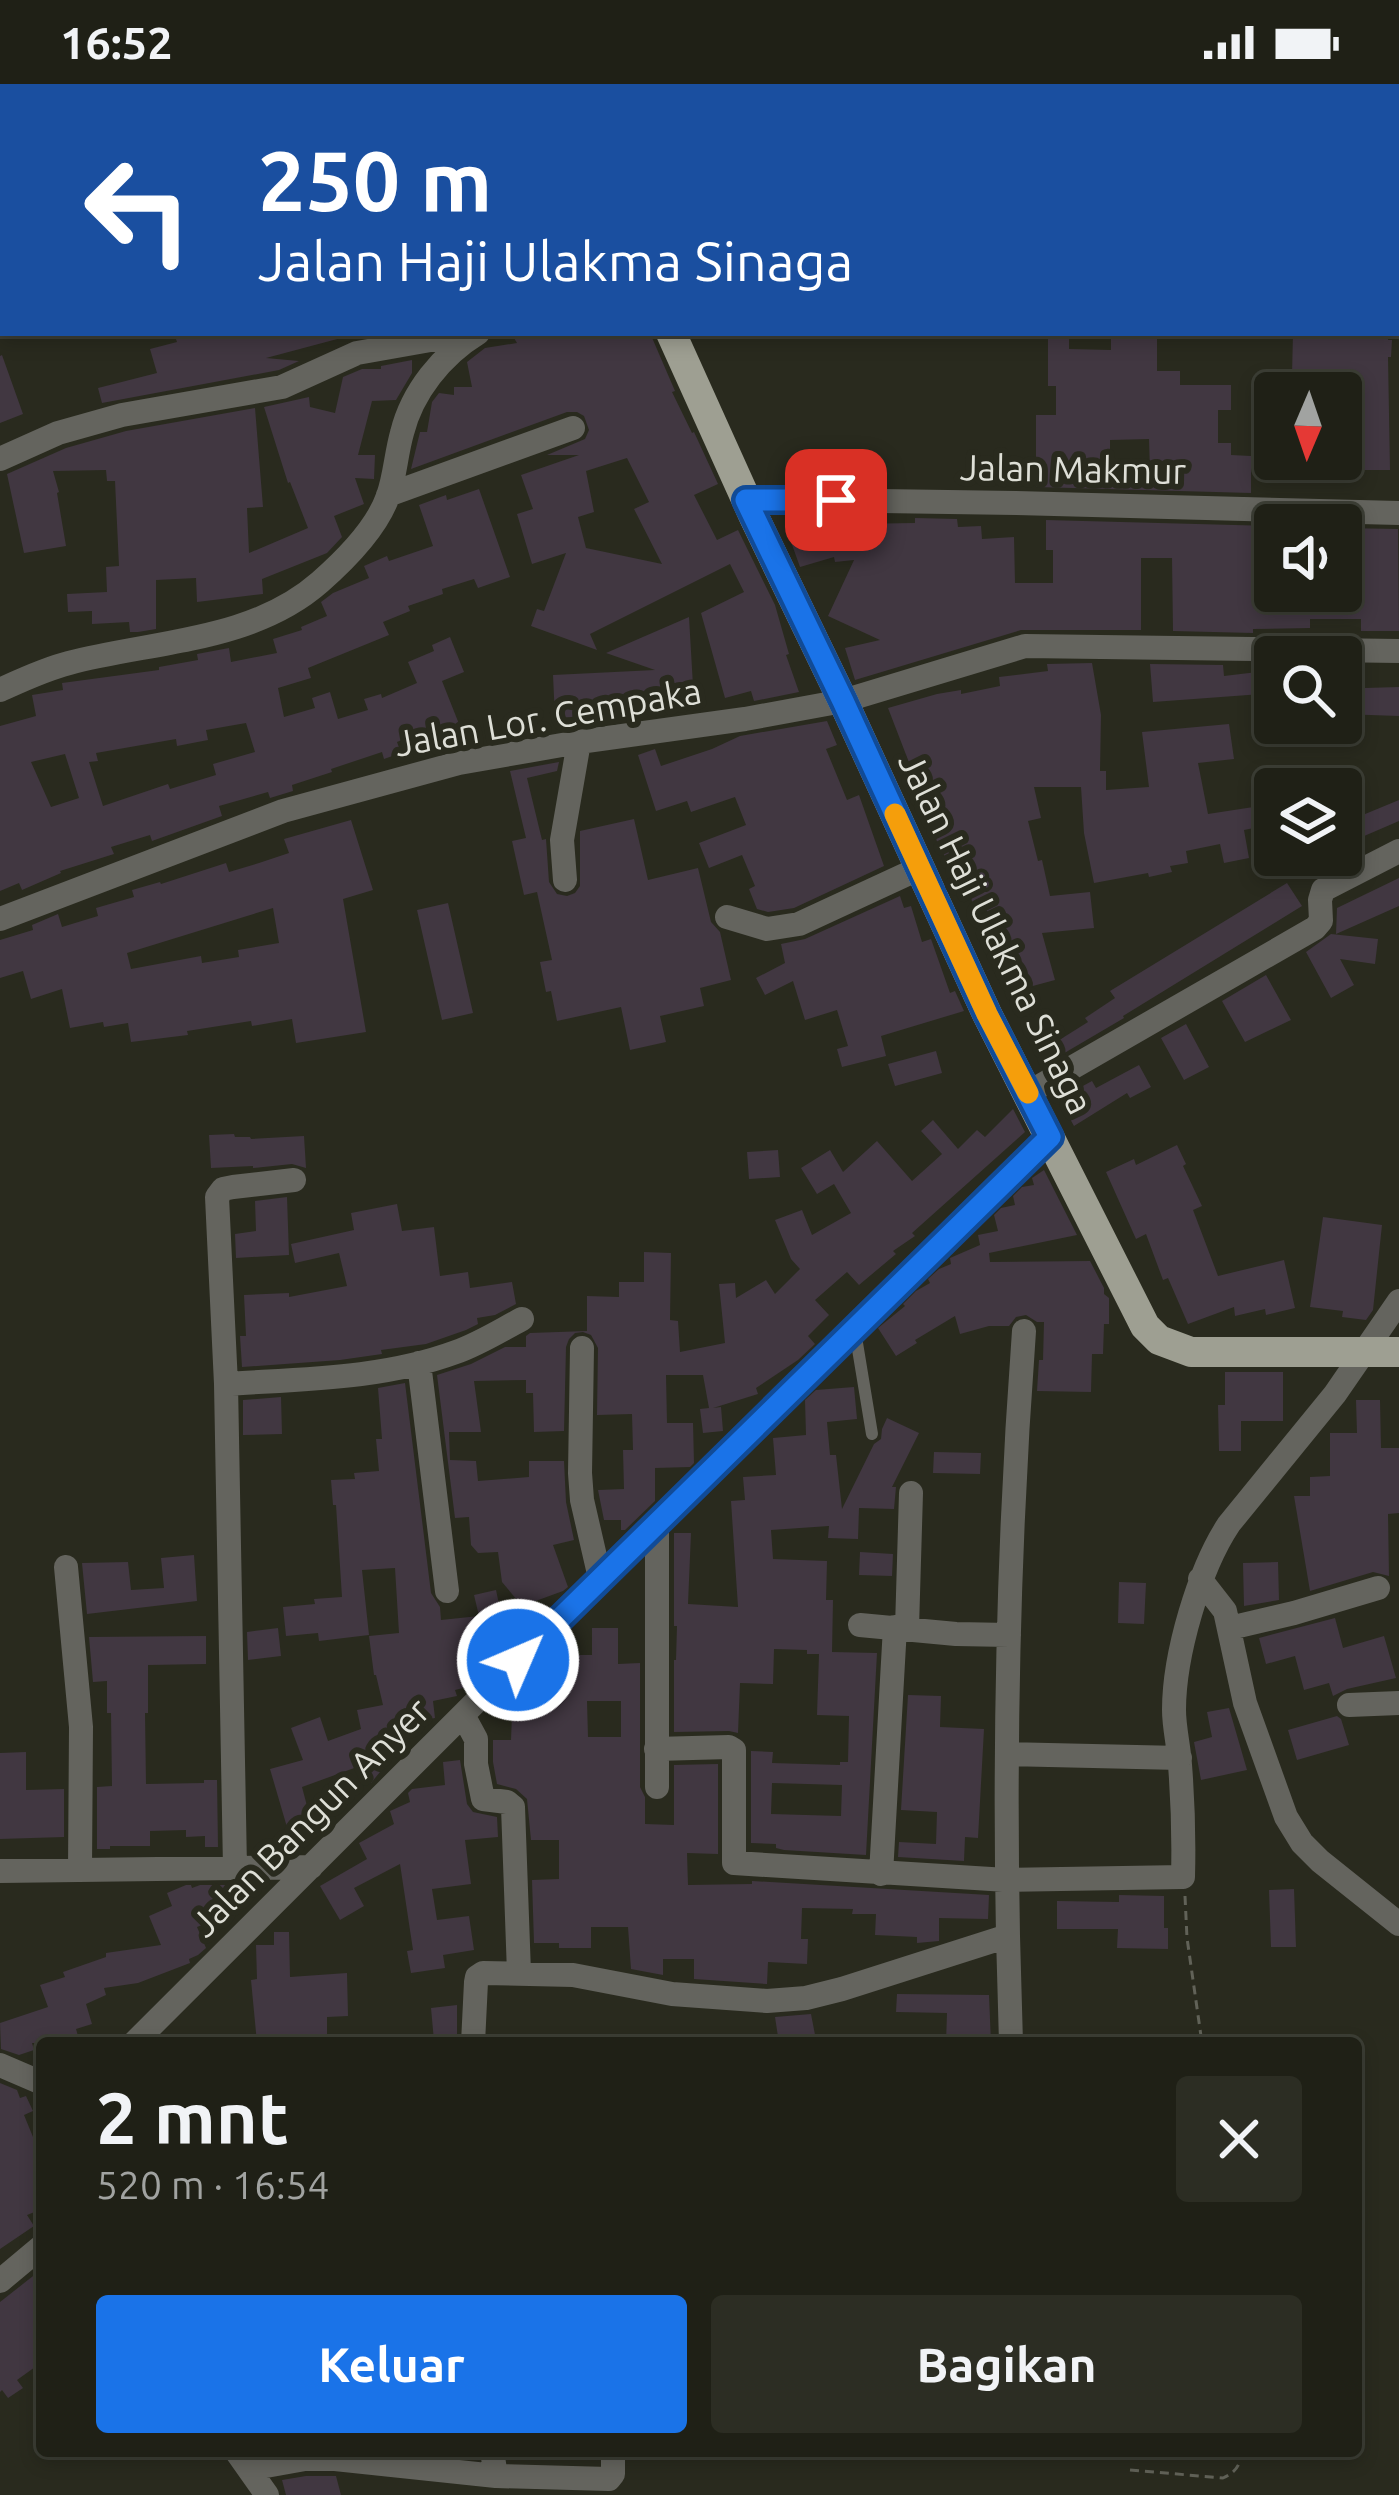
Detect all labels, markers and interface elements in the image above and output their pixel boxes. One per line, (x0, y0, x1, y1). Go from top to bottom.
text: 16:52 (60, 17, 173, 68)
icon: left (60, 132, 216, 288)
text: 250 m (258, 133, 492, 227)
text: Jalan Haji Ulakma Sinaga (258, 231, 853, 291)
north arrow (1254, 372, 1362, 480)
map controls (1254, 372, 1362, 876)
street label: Jalan Makmur (960, 446, 1187, 491)
pin (785, 449, 887, 551)
icon: arrive (803, 467, 869, 533)
button: sound (1254, 504, 1362, 612)
button: search (1254, 636, 1362, 744)
street label: Jalan Lor. Cempaka (391, 669, 704, 764)
street label: Jalan Haji Ulakma Sinaga (891, 745, 1102, 1120)
button: layers (1254, 768, 1362, 876)
position arrow (455, 1597, 581, 1723)
street label: Jalan Bangun Anyer (182, 1689, 437, 1944)
button: close (1176, 2076, 1302, 2202)
text: 2 mnt (96, 2077, 289, 2158)
text: 520 m · 16:54 (96, 2163, 330, 2206)
button: Keluar (96, 2295, 687, 2433)
button: Bagikan (711, 2295, 1302, 2433)

